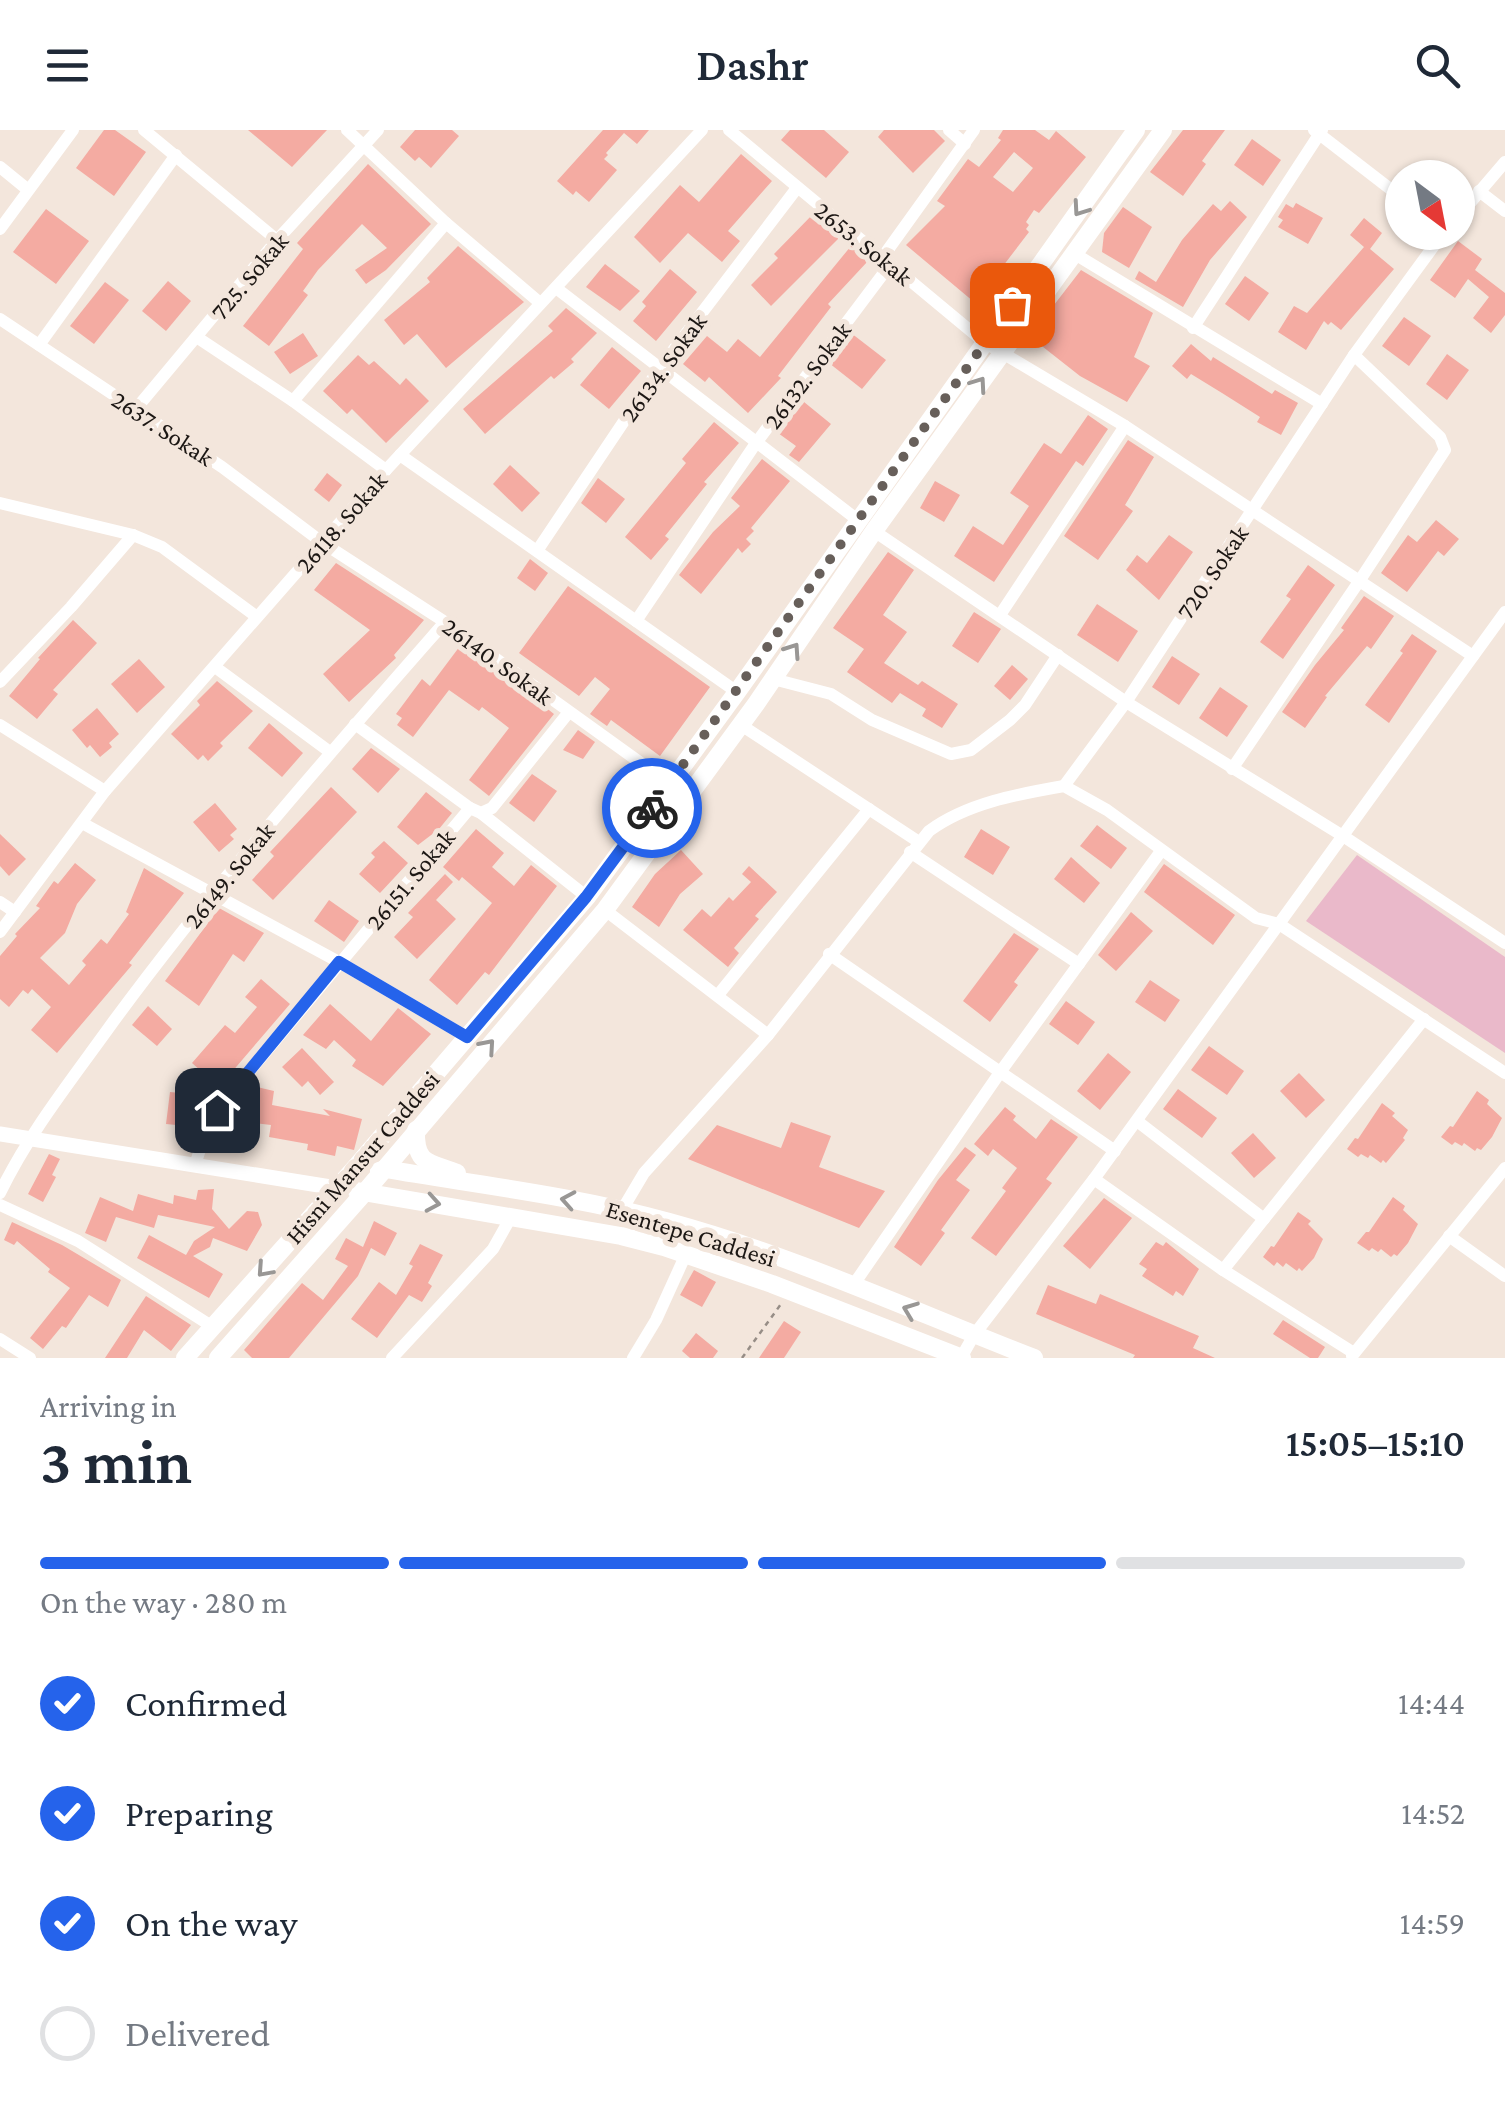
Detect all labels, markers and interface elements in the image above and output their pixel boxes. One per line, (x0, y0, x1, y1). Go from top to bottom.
icon: menu (40, 38, 95, 93)
icon: search (1410, 38, 1465, 93)
text: Dashr (696, 40, 809, 90)
north arrow (1385, 160, 1475, 250)
map controls (1385, 160, 1475, 250)
street label: 2653. Sokak (810, 196, 918, 291)
one-way arrow (1074, 198, 1092, 217)
street label: 725. Sokak (205, 227, 293, 325)
pin (970, 263, 1055, 348)
icon: bag (985, 278, 1040, 333)
street label: 26134. Sokak (615, 308, 712, 427)
street label: 26132. Sokak (759, 317, 856, 434)
one-way arrow (967, 377, 985, 395)
street label: 2637. Sokak (107, 386, 219, 471)
street label: 26118. Sokak (290, 467, 392, 578)
street label: 720. Sokak (1171, 520, 1253, 624)
street label: 26140. Sokak (438, 613, 558, 710)
one-way arrow (781, 643, 799, 662)
courier (602, 758, 702, 858)
icon: bike (625, 781, 680, 836)
street label: 26149. Sokak (179, 817, 280, 933)
street label: 26151. Sokak (361, 824, 460, 935)
one-way arrow (476, 1040, 494, 1058)
street label: Hisni Mansur Caddesi (280, 1066, 445, 1249)
pin (175, 1068, 260, 1153)
icon: home (190, 1083, 245, 1138)
one-way arrow (560, 1190, 576, 1211)
one-way arrow (425, 1192, 442, 1213)
street label: Esentepe Caddesi (603, 1195, 779, 1273)
one-way arrow (257, 1258, 275, 1277)
one-way arrow (902, 1301, 920, 1321)
text: Arriving in (40, 1388, 177, 1424)
text: 15:05–15:10 (1286, 1422, 1465, 1464)
text: 3 min (40, 1425, 192, 1497)
text: On the way · 280 m (40, 1584, 287, 1620)
icon: check (40, 1676, 95, 1731)
text: Confirmed (125, 1682, 288, 1724)
text: 14:44 (1398, 1685, 1465, 1721)
icon: check (40, 1786, 95, 1841)
text: Preparing (125, 1792, 273, 1834)
text: 14:52 (1401, 1795, 1465, 1831)
icon: check (40, 1896, 95, 1951)
text: On the way (125, 1902, 297, 1944)
text: 14:59 (1400, 1905, 1465, 1941)
text: Delivered (125, 2012, 270, 2054)

